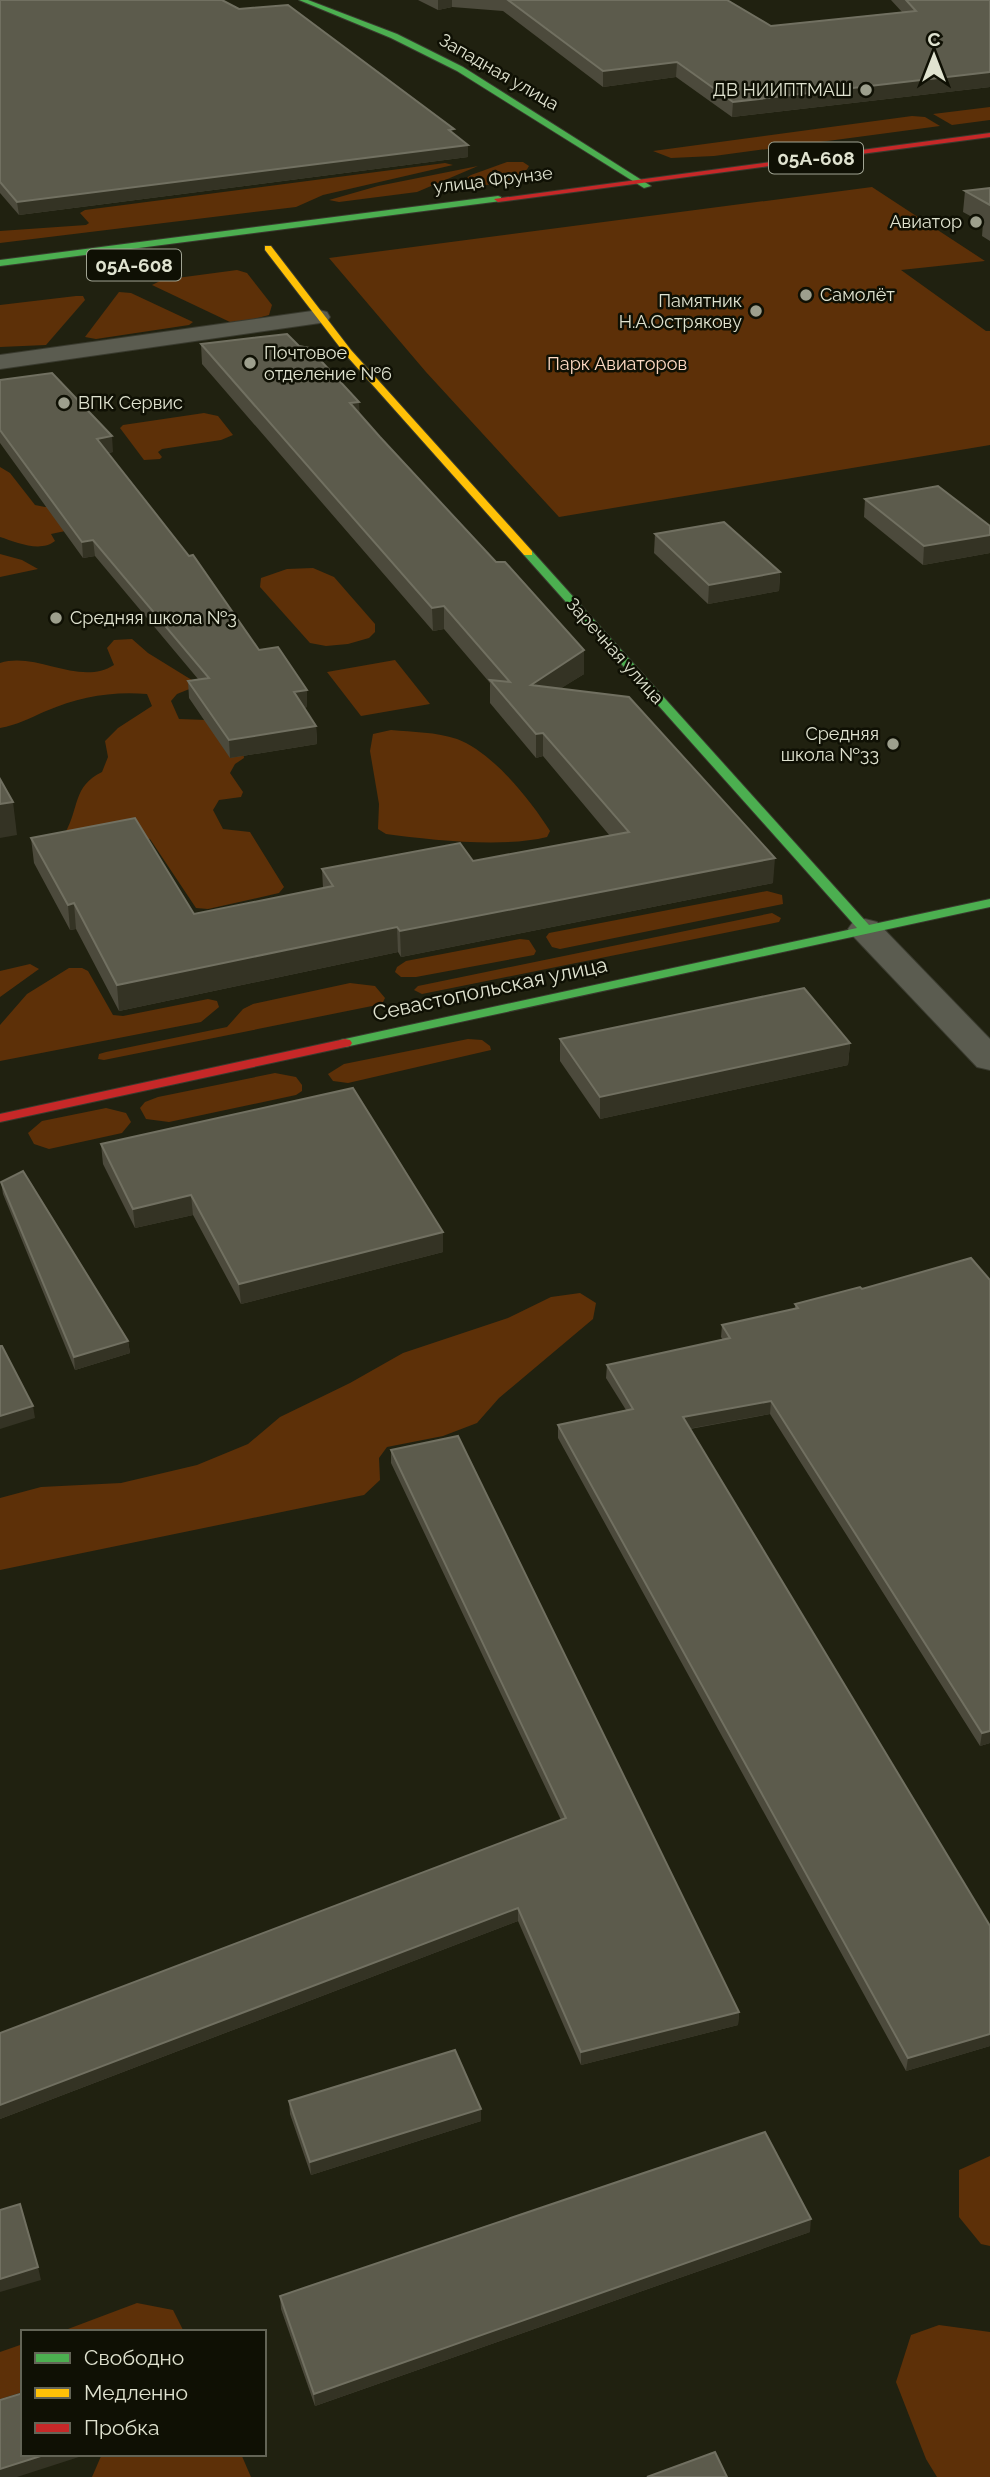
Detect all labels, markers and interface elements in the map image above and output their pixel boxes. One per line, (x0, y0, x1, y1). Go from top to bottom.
north arrow (899, 21, 969, 91)
text: С (927, 28, 941, 50)
street label: Западная улица (436, 29, 563, 114)
place label: ДВ НИИПТМАШ (712, 79, 852, 100)
marker: ДВ НИИПТМАШ (858, 82, 874, 98)
road number: 05А-608 (769, 142, 863, 174)
street label: улица Фрунзе (432, 162, 554, 197)
place label: Авиатор (889, 211, 962, 232)
marker: Авиатор (968, 214, 984, 230)
road number: 05А-608 (87, 249, 181, 280)
place label: Самолёт (820, 284, 895, 305)
marker: Самолёт (798, 287, 814, 303)
place label: Памятник Н.А.Острякову (619, 290, 742, 332)
marker: Памятник Н.А.Острякову (748, 303, 764, 319)
place label: Почтовое отделение №6 (264, 342, 392, 384)
park label: Парк Авиаторов (547, 353, 687, 374)
marker: Почтовое отделение №6 (242, 355, 258, 371)
place label: ВПК Сервис (78, 392, 183, 413)
marker: ВПК Сервис (56, 395, 72, 411)
street label: Заречная улица (562, 593, 668, 708)
place label: Средняя школа №3 (70, 607, 237, 628)
marker: Средняя школа №3 (48, 610, 64, 626)
place label: Средняя школа №33 (781, 723, 879, 765)
marker: Средняя школа №33 (885, 736, 901, 752)
street label: Севастопольская улица (370, 951, 609, 1026)
legend (21, 2330, 266, 2456)
text: Свободно (84, 2345, 184, 2370)
text: Медленно (84, 2380, 188, 2405)
text: Пробка (84, 2415, 160, 2440)

